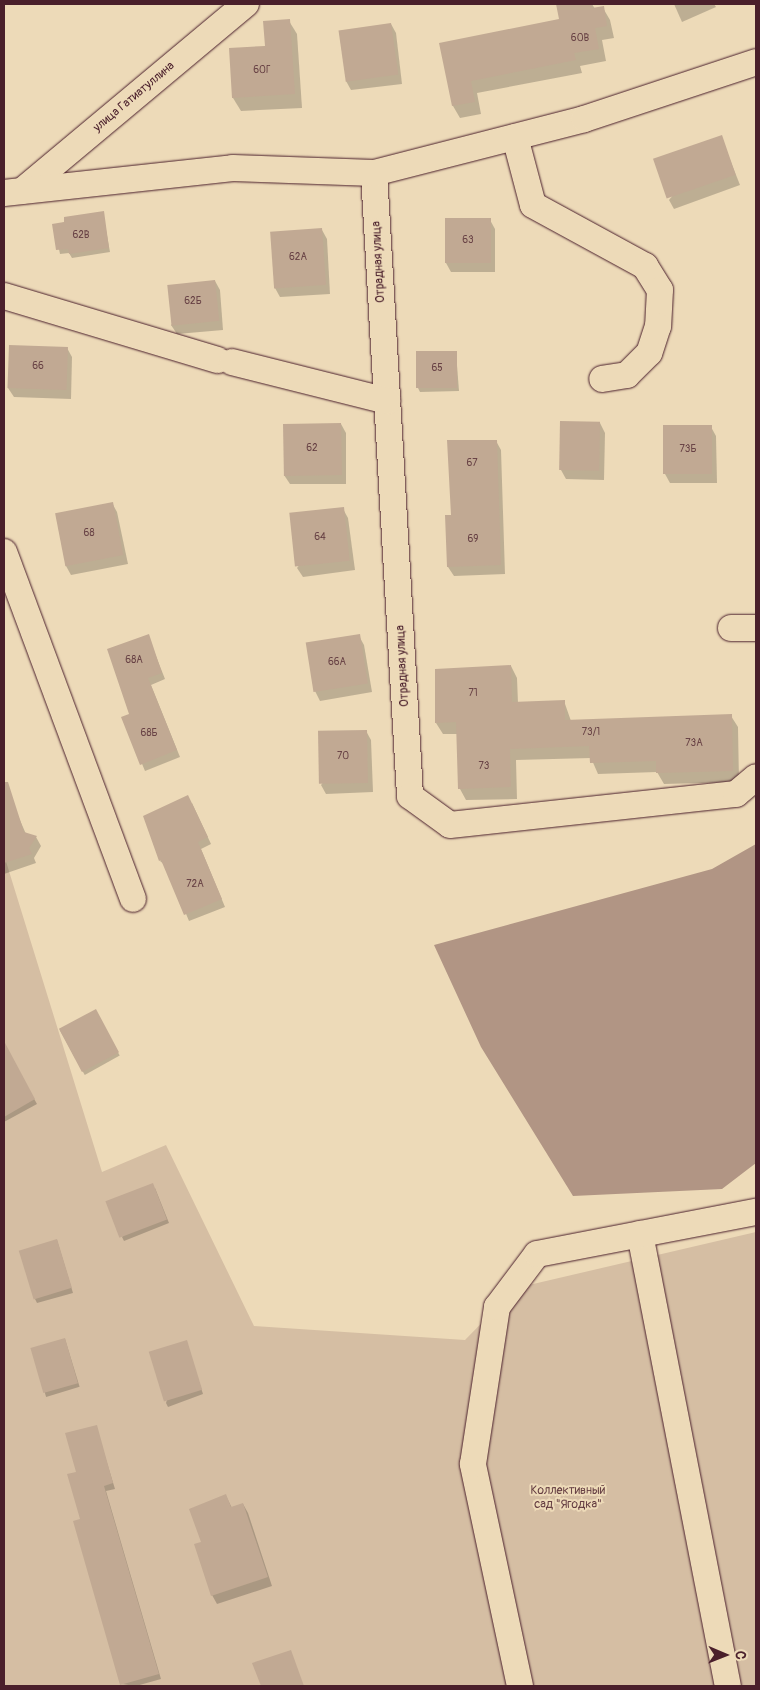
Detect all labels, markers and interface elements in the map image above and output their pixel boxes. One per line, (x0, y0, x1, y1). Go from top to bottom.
house number: 60В (571, 33, 589, 45)
street label: улица Гатиатуллина (91, 59, 177, 135)
house number: 60Г (253, 65, 271, 77)
street label: Отрадная улица (370, 221, 388, 303)
house number: 62В (72, 230, 90, 242)
house number: 63 (462, 235, 474, 247)
house number: 62А (289, 252, 307, 264)
house number: 62Б (184, 296, 202, 308)
house number: 66 (32, 361, 44, 373)
house number: 65 (431, 363, 443, 375)
house number: 62 (306, 443, 318, 455)
house number: 73Б (680, 444, 696, 456)
house number: 67 (466, 458, 478, 470)
house number: 68 (84, 528, 94, 540)
house number: 64 (314, 532, 326, 544)
house number: 69 (468, 534, 478, 546)
street label: Отрадная улица (394, 625, 412, 707)
house number: 68А (125, 655, 143, 667)
house number: 66А (328, 657, 346, 669)
house number: 71 (468, 688, 478, 700)
house number: 73/1 (582, 727, 600, 739)
house number: 68Б (141, 728, 157, 740)
house number: 73А (685, 738, 703, 750)
house number: 70 (337, 751, 349, 763)
house number: 73 (479, 761, 489, 773)
house number: 72А (186, 879, 204, 891)
park label: Коллективный сад "Ягодка" (531, 1484, 605, 1512)
north arrow (700, 1630, 750, 1680)
text: С (732, 1651, 749, 1660)

